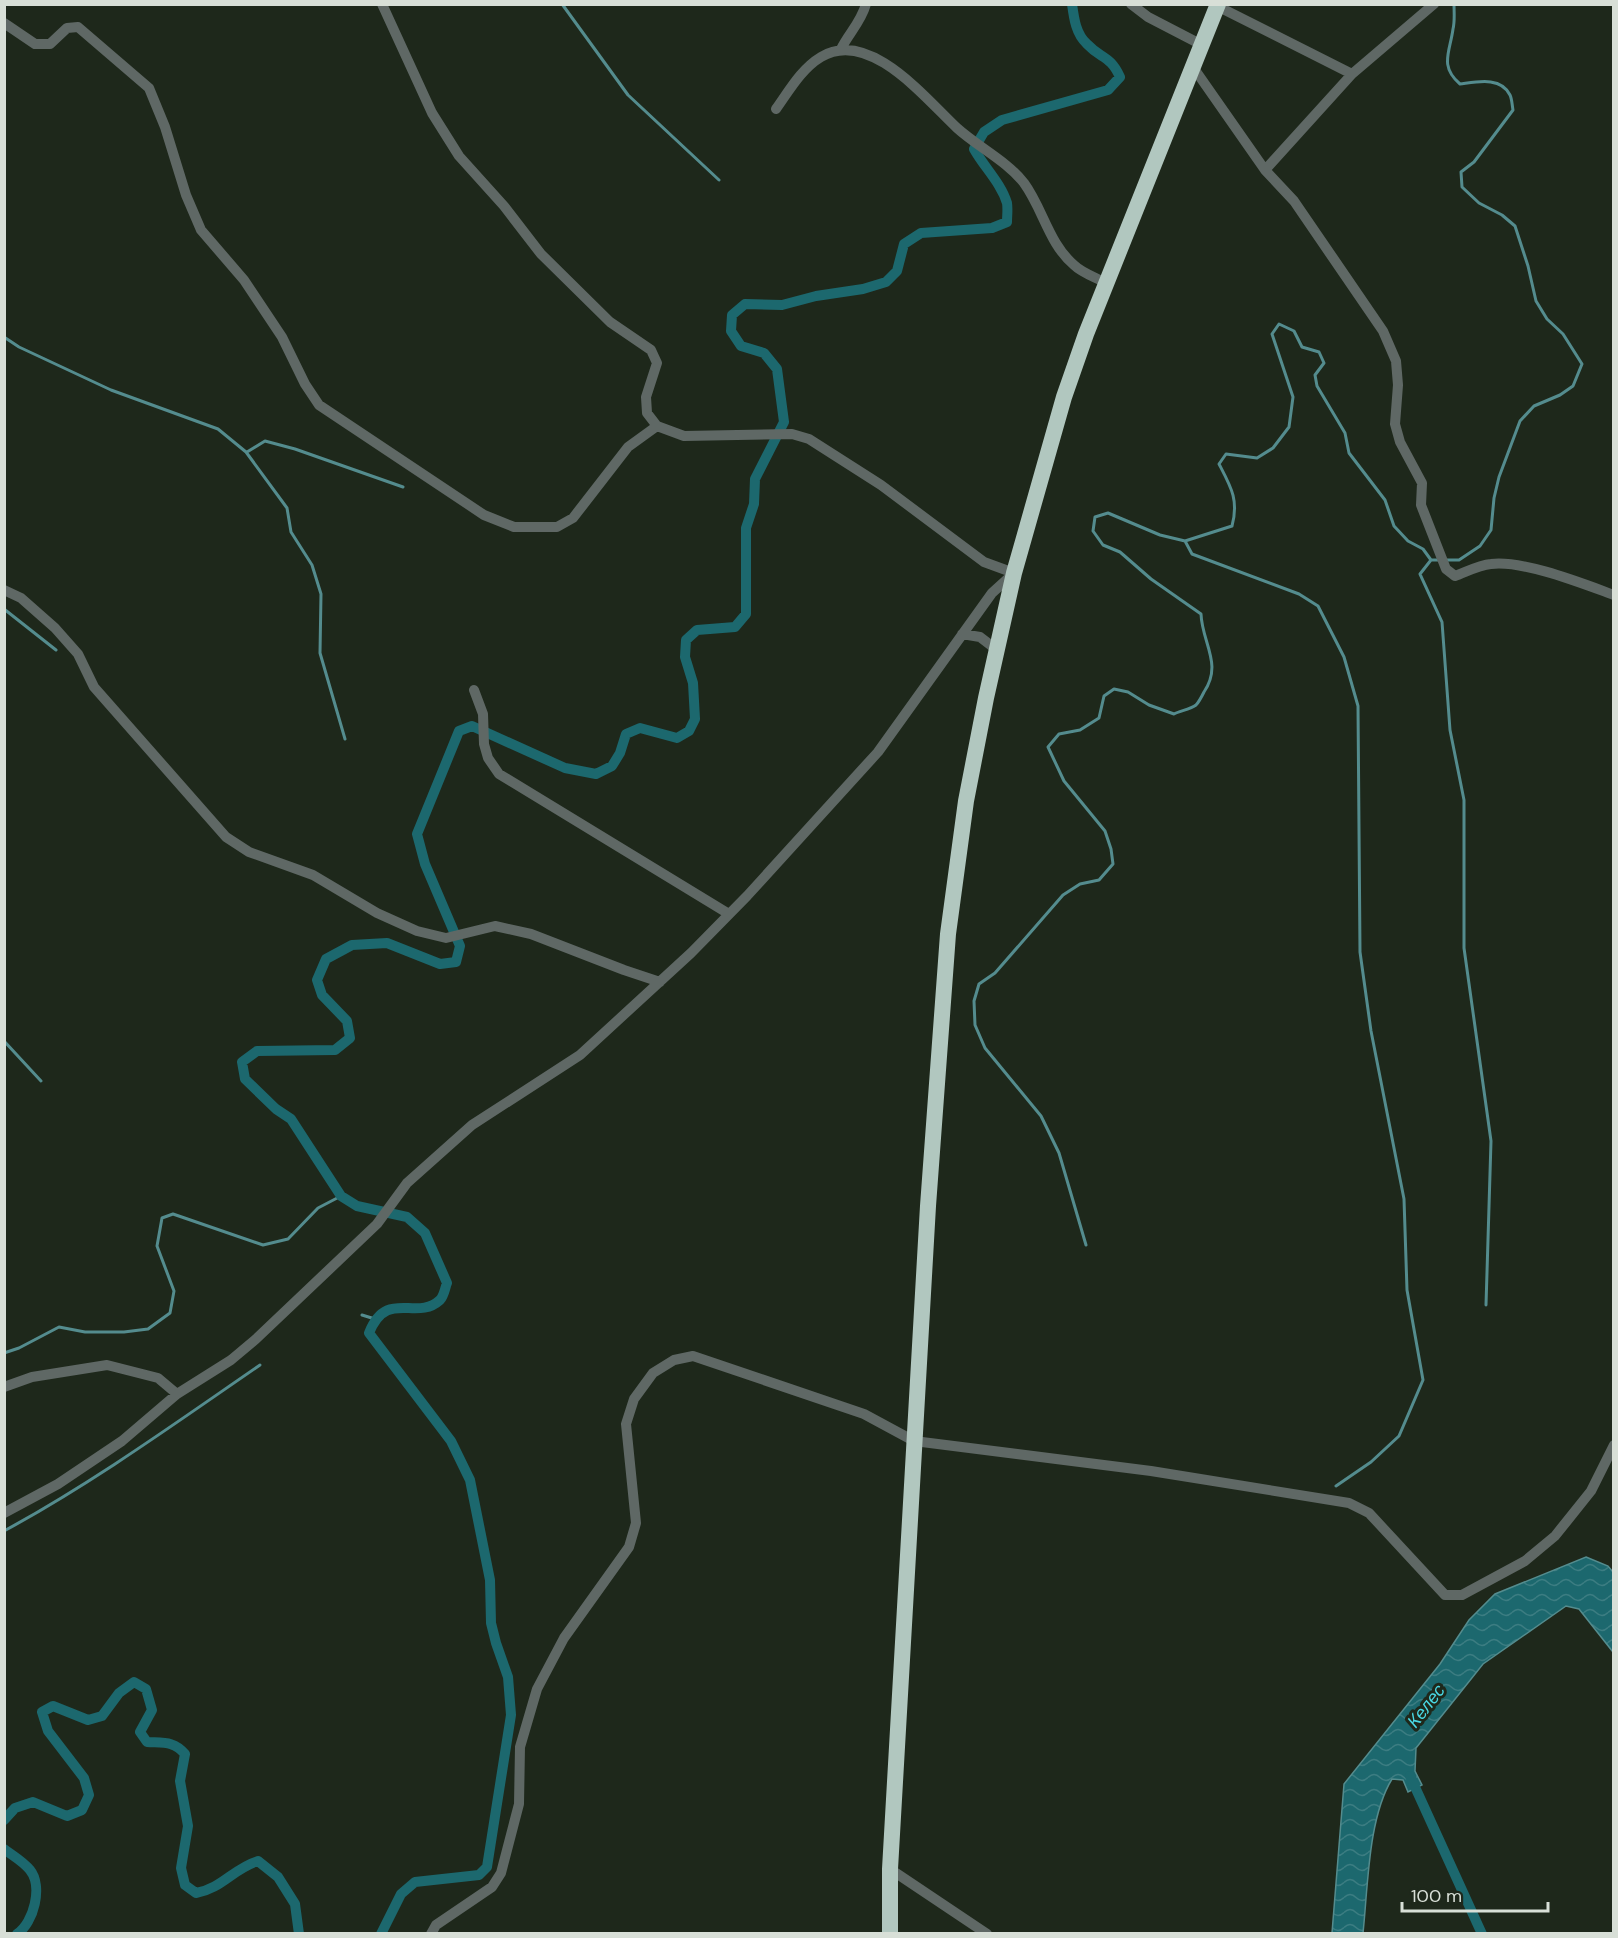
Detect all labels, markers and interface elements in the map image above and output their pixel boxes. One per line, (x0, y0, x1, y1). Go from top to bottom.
water label: Келес (1401, 1679, 1451, 1733)
scale bar (1402, 1875, 1548, 1913)
text: 100 m (1411, 1884, 1462, 1908)

